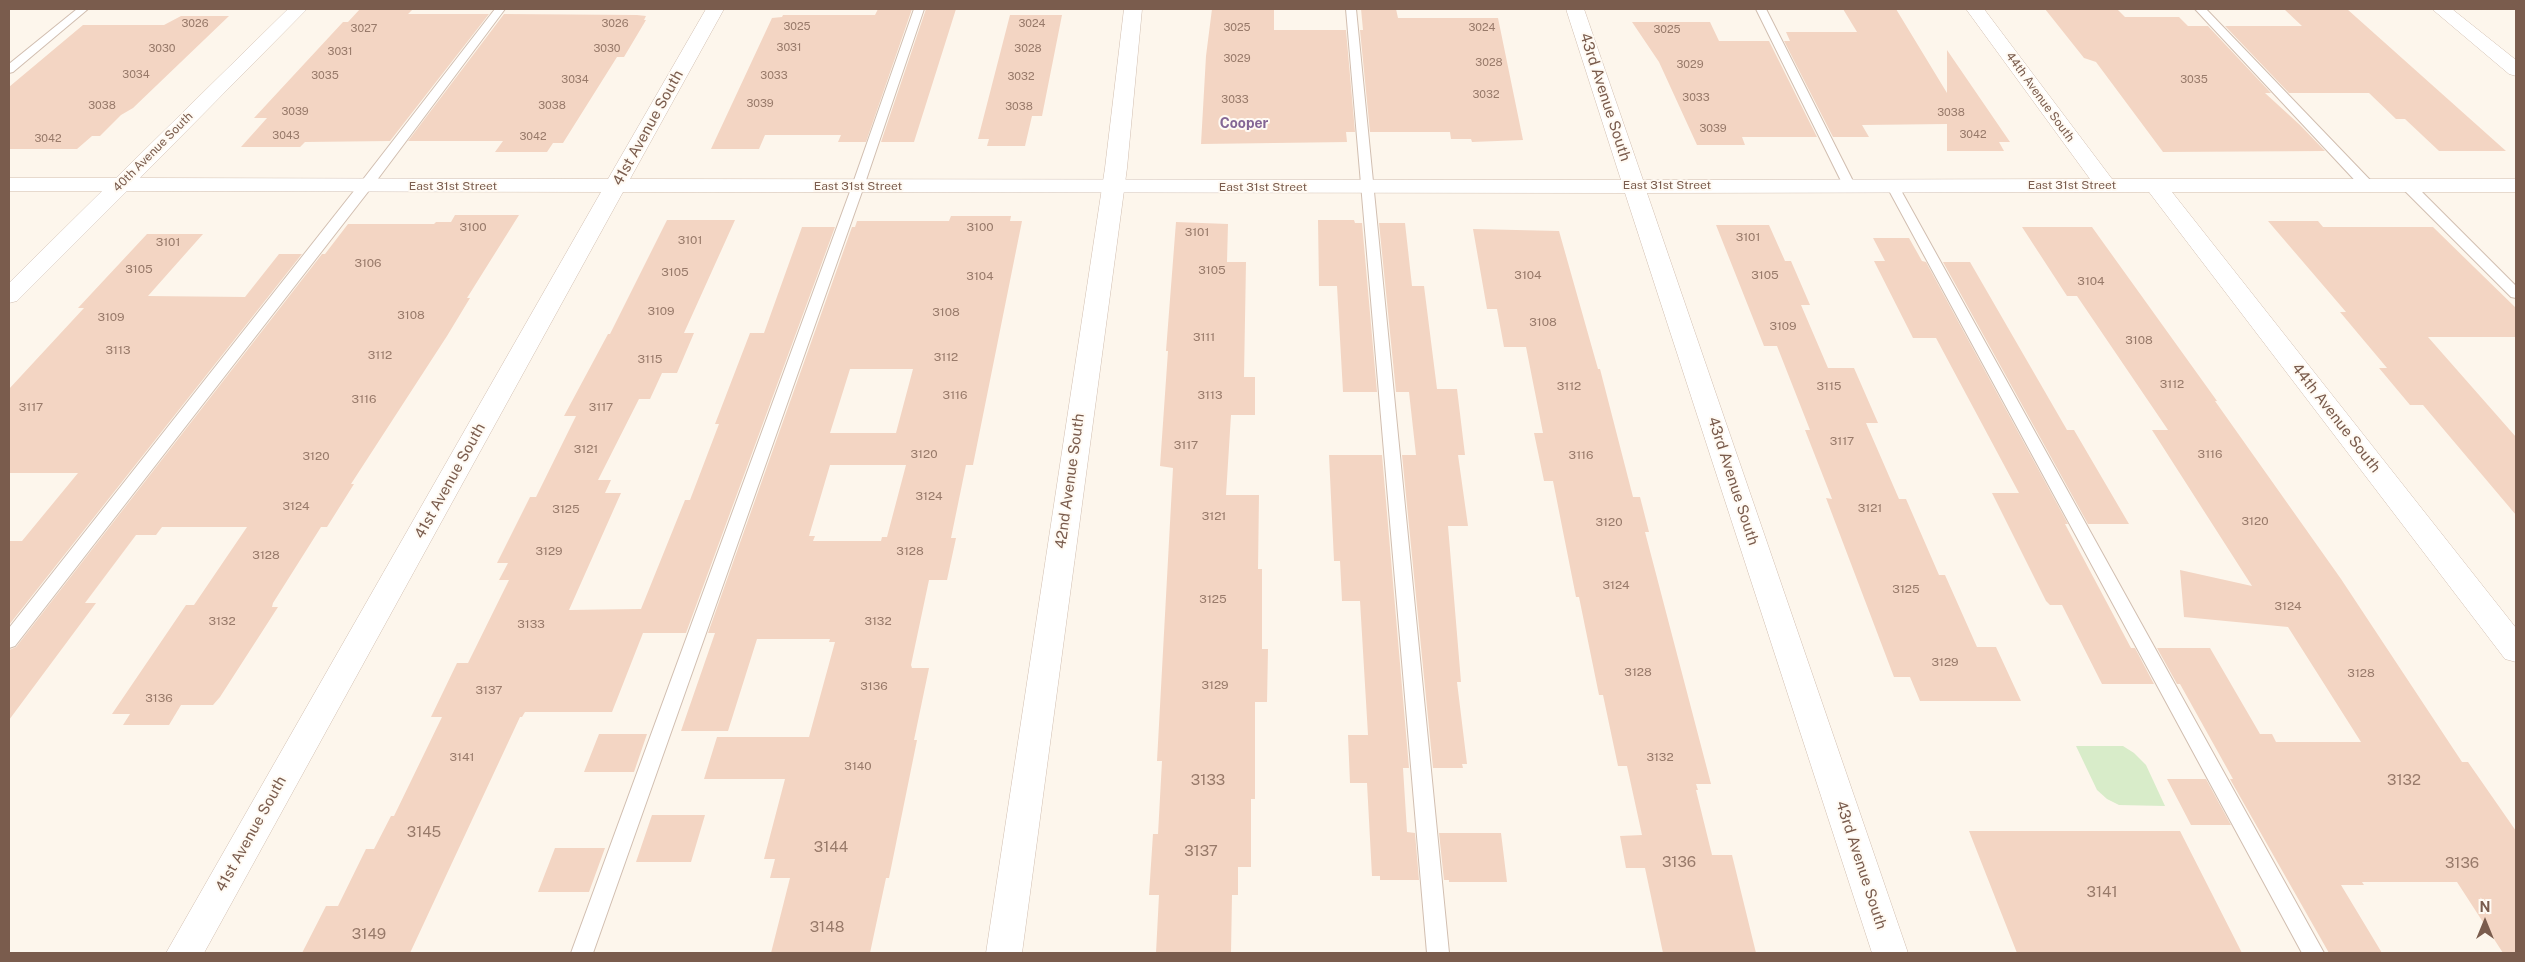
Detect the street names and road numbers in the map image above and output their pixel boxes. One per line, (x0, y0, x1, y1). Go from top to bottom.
street label: 43rd Avenue South (1576, 30, 1634, 164)
street label: 44th Avenue South (2003, 49, 2077, 145)
street label: 41st Avenue South (609, 67, 687, 189)
street label: 40th Avenue South (110, 109, 196, 195)
street label: East 31st Street (1623, 178, 1711, 192)
street label: East 31st Street (2028, 178, 2116, 192)
street label: East 31st Street (409, 179, 497, 193)
street label: East 31st Street (814, 179, 902, 193)
street label: East 31st Street (1219, 180, 1307, 194)
street label: 44th Avenue South (2288, 360, 2384, 476)
street label: 42nd Avenue South (1052, 412, 1088, 550)
street label: 43rd Avenue South (1704, 414, 1762, 548)
street label: 41st Avenue South (411, 420, 489, 542)
street label: 41st Avenue South (212, 773, 290, 895)
street label: 43rd Avenue South (1832, 798, 1890, 932)

